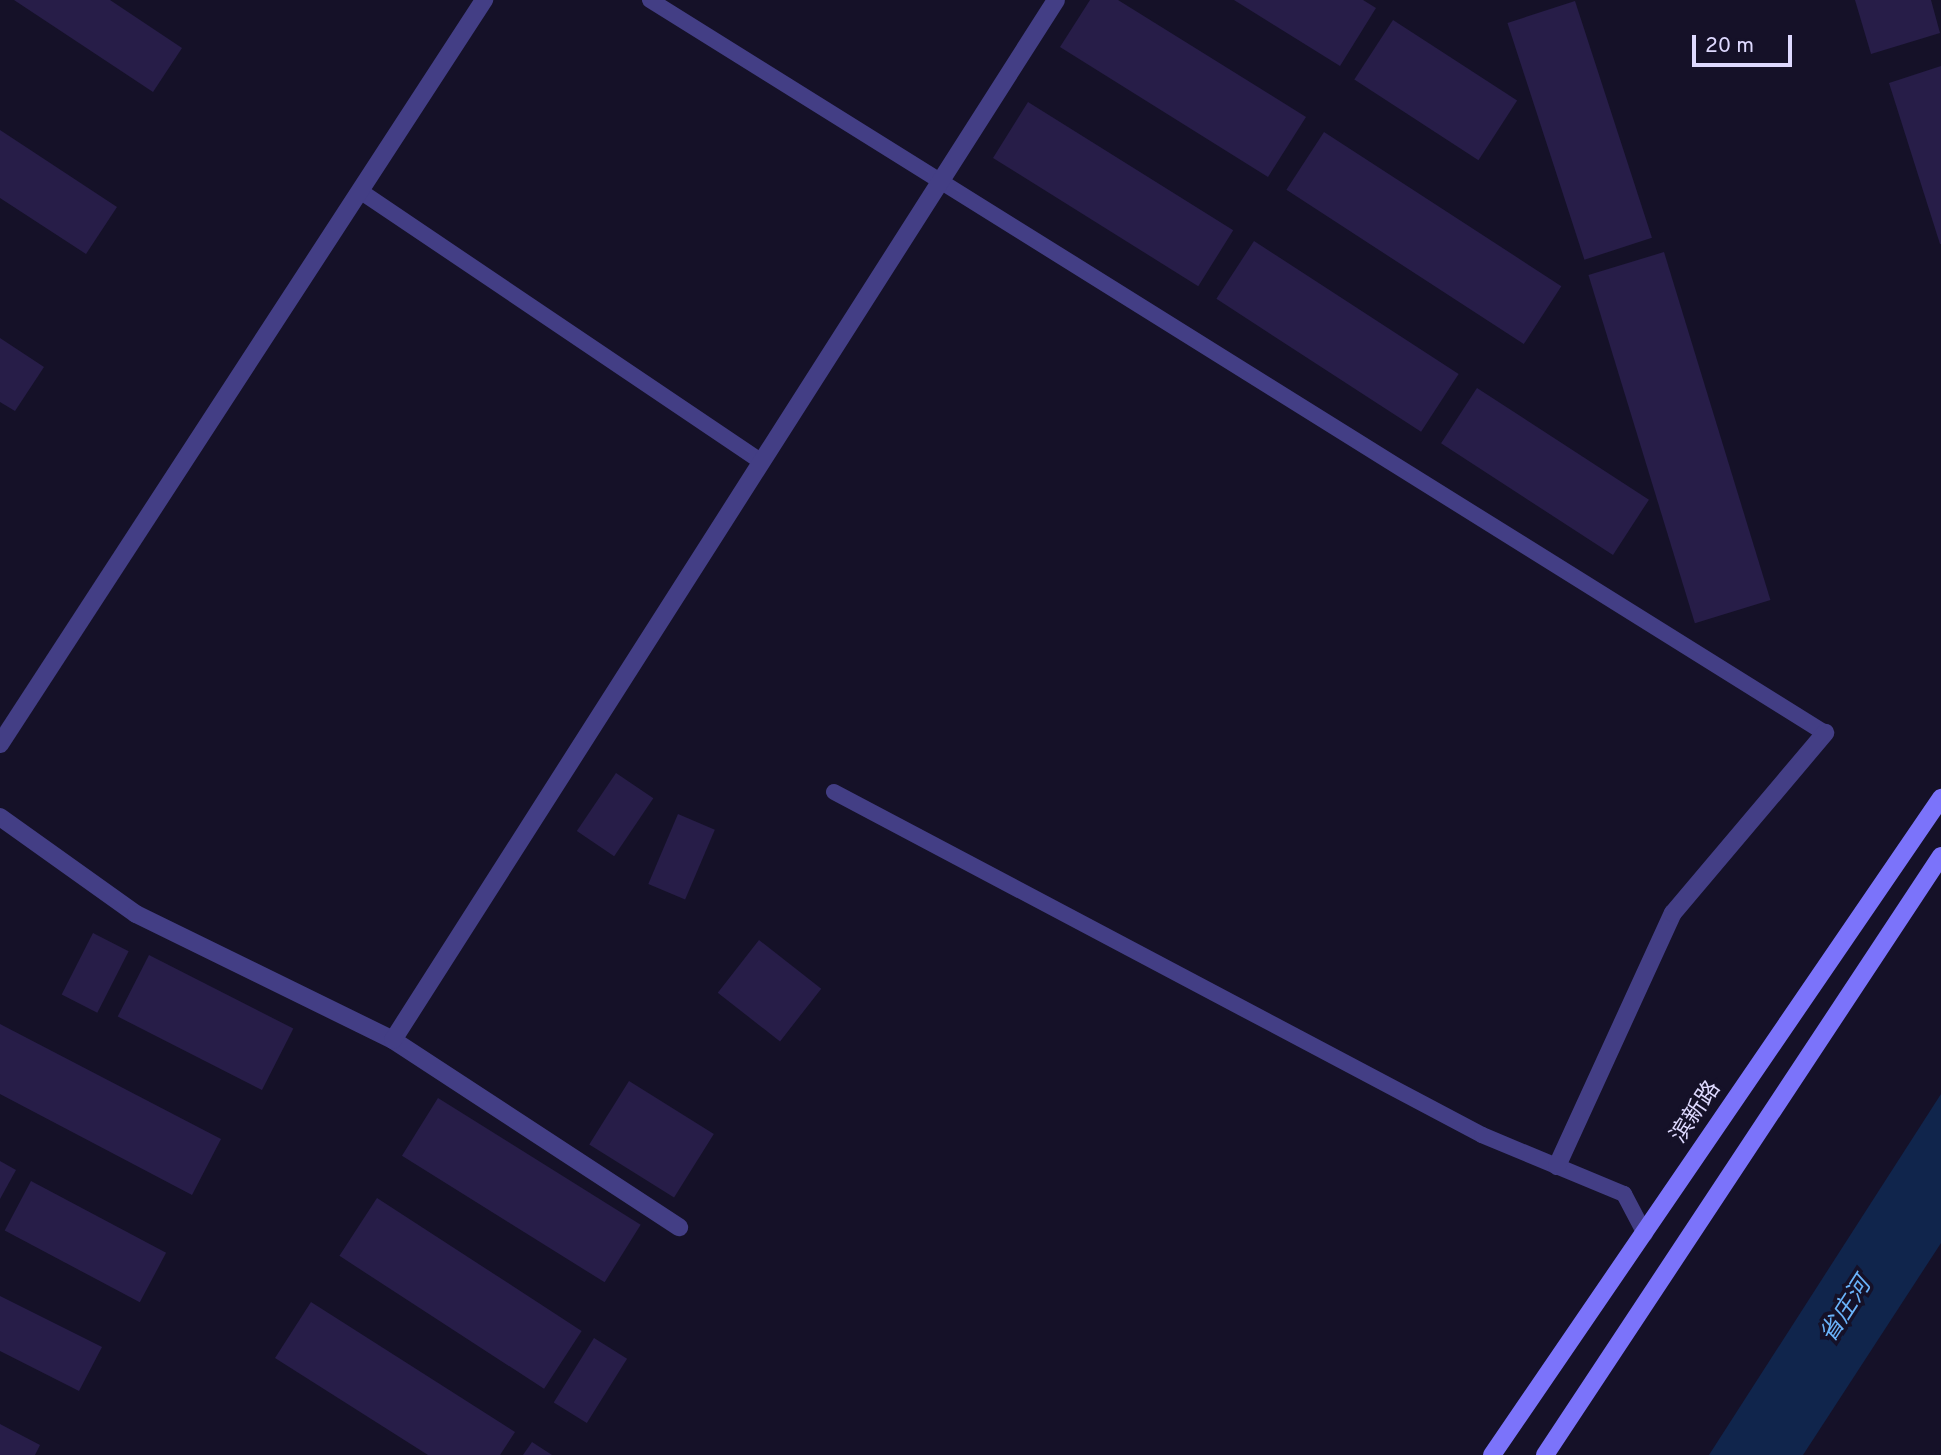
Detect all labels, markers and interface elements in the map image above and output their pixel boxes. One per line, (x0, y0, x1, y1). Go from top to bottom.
scale bar (1696, 21, 1796, 65)
text: 20 m (1705, 33, 1754, 60)
street label: 滨新路 (1666, 1077, 1728, 1149)
water label: 省庄河 (1815, 1273, 1879, 1349)

